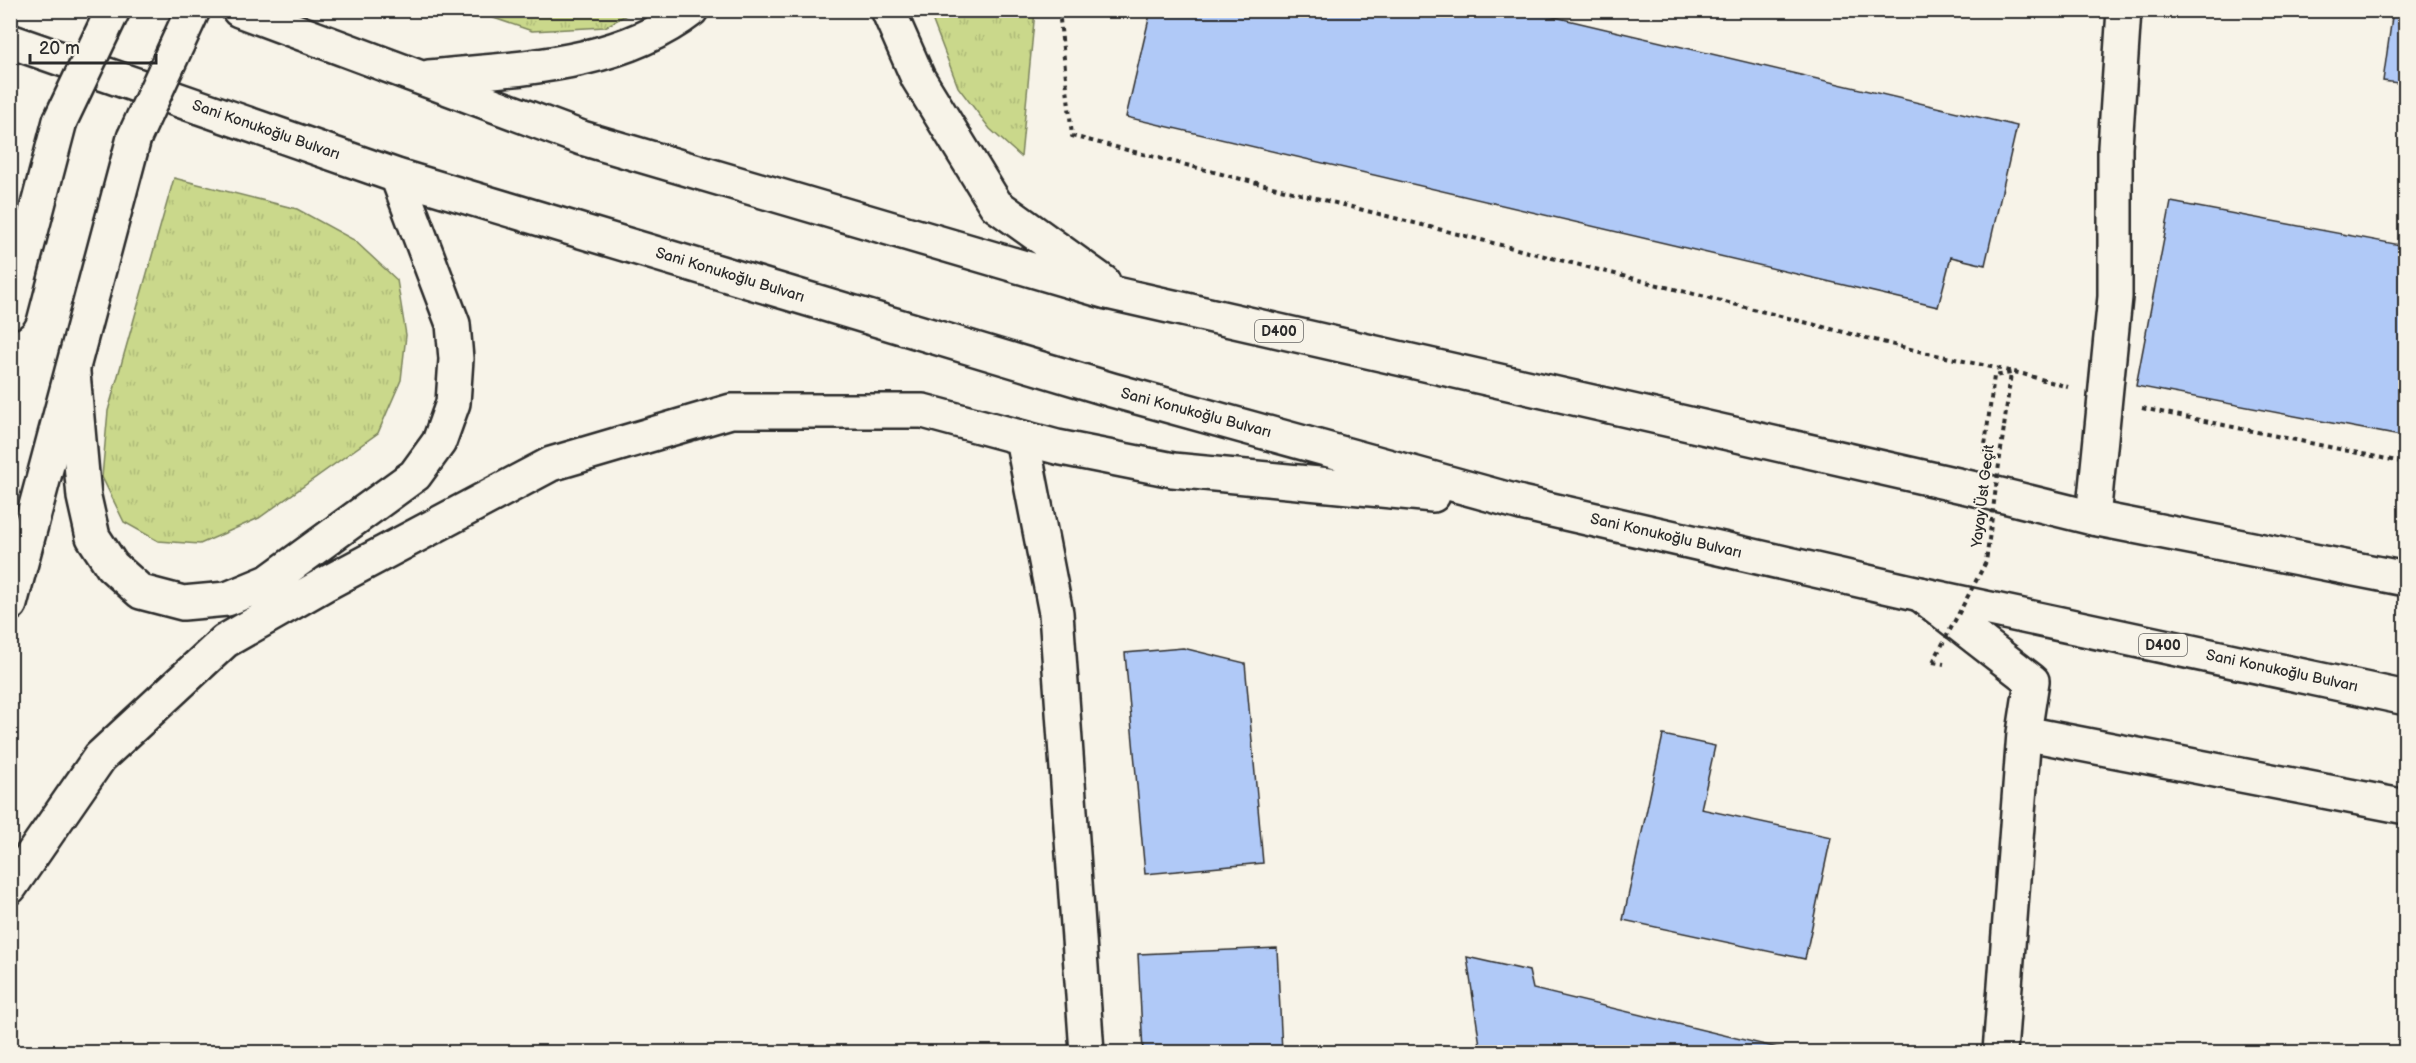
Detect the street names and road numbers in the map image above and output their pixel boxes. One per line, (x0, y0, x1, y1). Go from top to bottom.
street label: Sani Konukoğlu Bulvarı (190, 96, 342, 164)
street label: Sani Konukoğlu Bulvarı (653, 243, 807, 307)
road number: D400 (1255, 320, 1303, 342)
street label: Sani Konukoğlu Bulvarı (1119, 384, 1273, 442)
street label: Yayay Üst Geçit (1967, 443, 1999, 550)
street label: Sani Konukoğlu Bulvarı (1588, 509, 1744, 563)
road number: D400 (2139, 634, 2187, 656)
street label: Sani Konukoğlu Bulvarı (2204, 646, 2360, 696)

